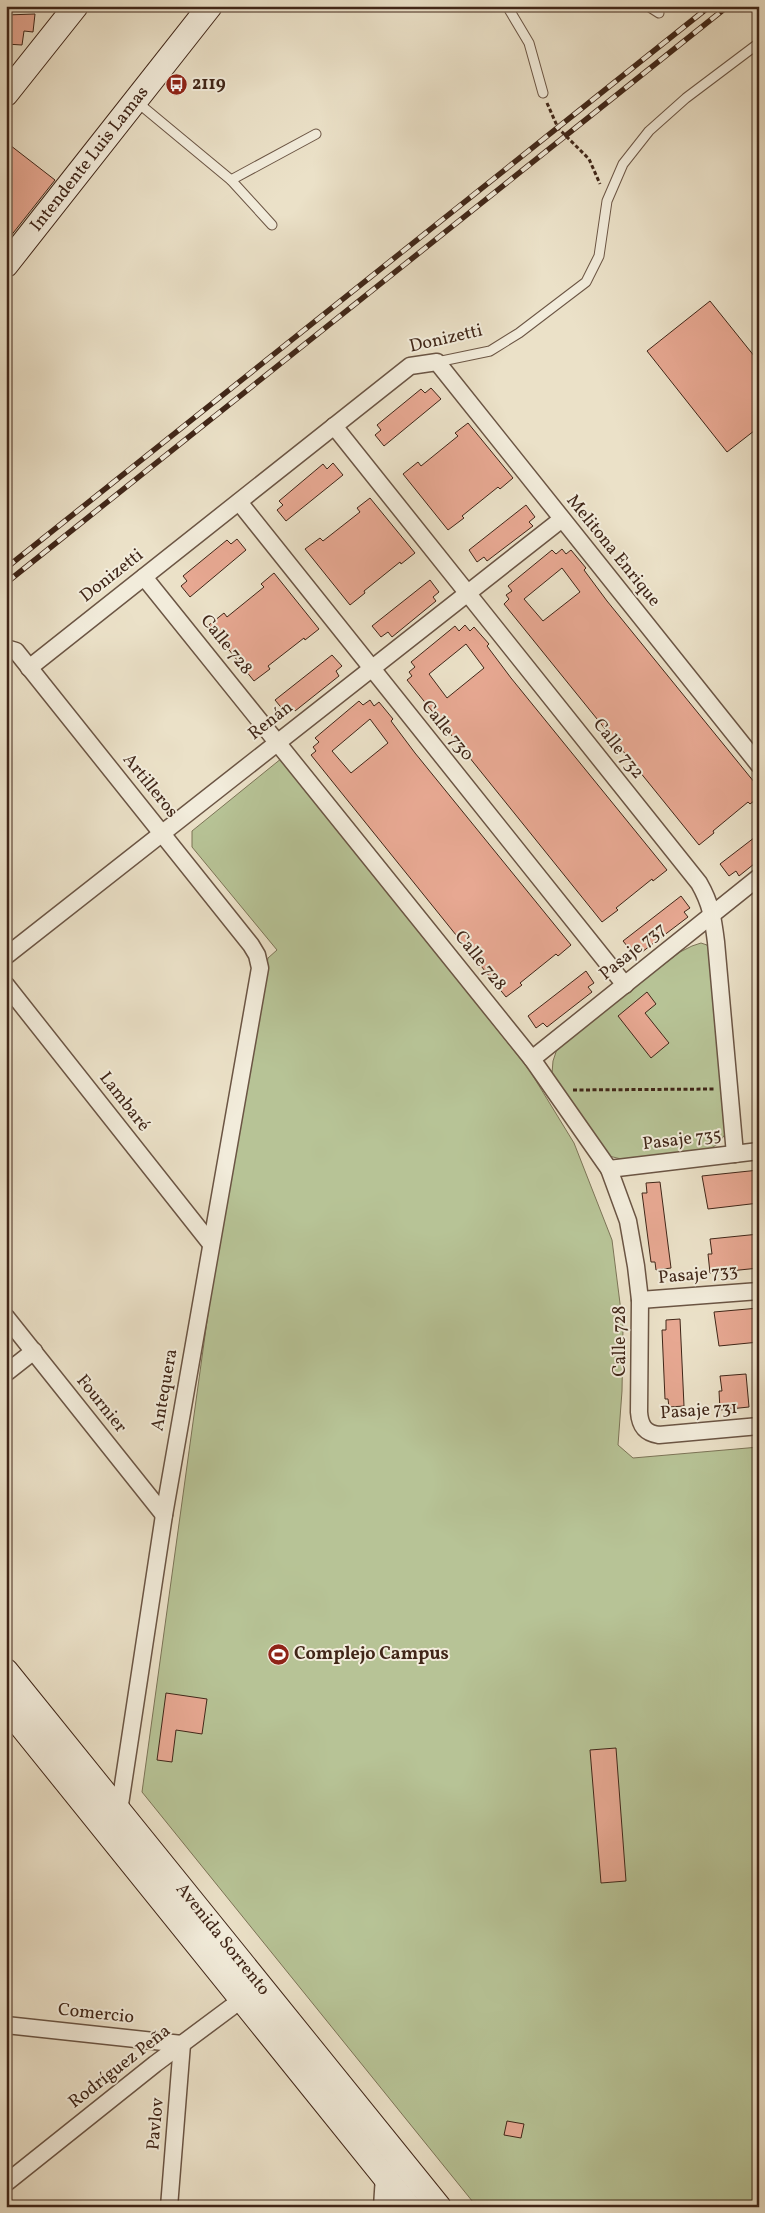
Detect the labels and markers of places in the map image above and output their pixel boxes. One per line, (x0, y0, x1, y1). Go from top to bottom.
bus stop icon: 2119 (164, 72, 188, 96)
place label: 2119 (192, 72, 226, 97)
sports icon: Complejo Campus (266, 1642, 290, 1666)
place label: Complejo Campus (294, 1642, 449, 1667)

